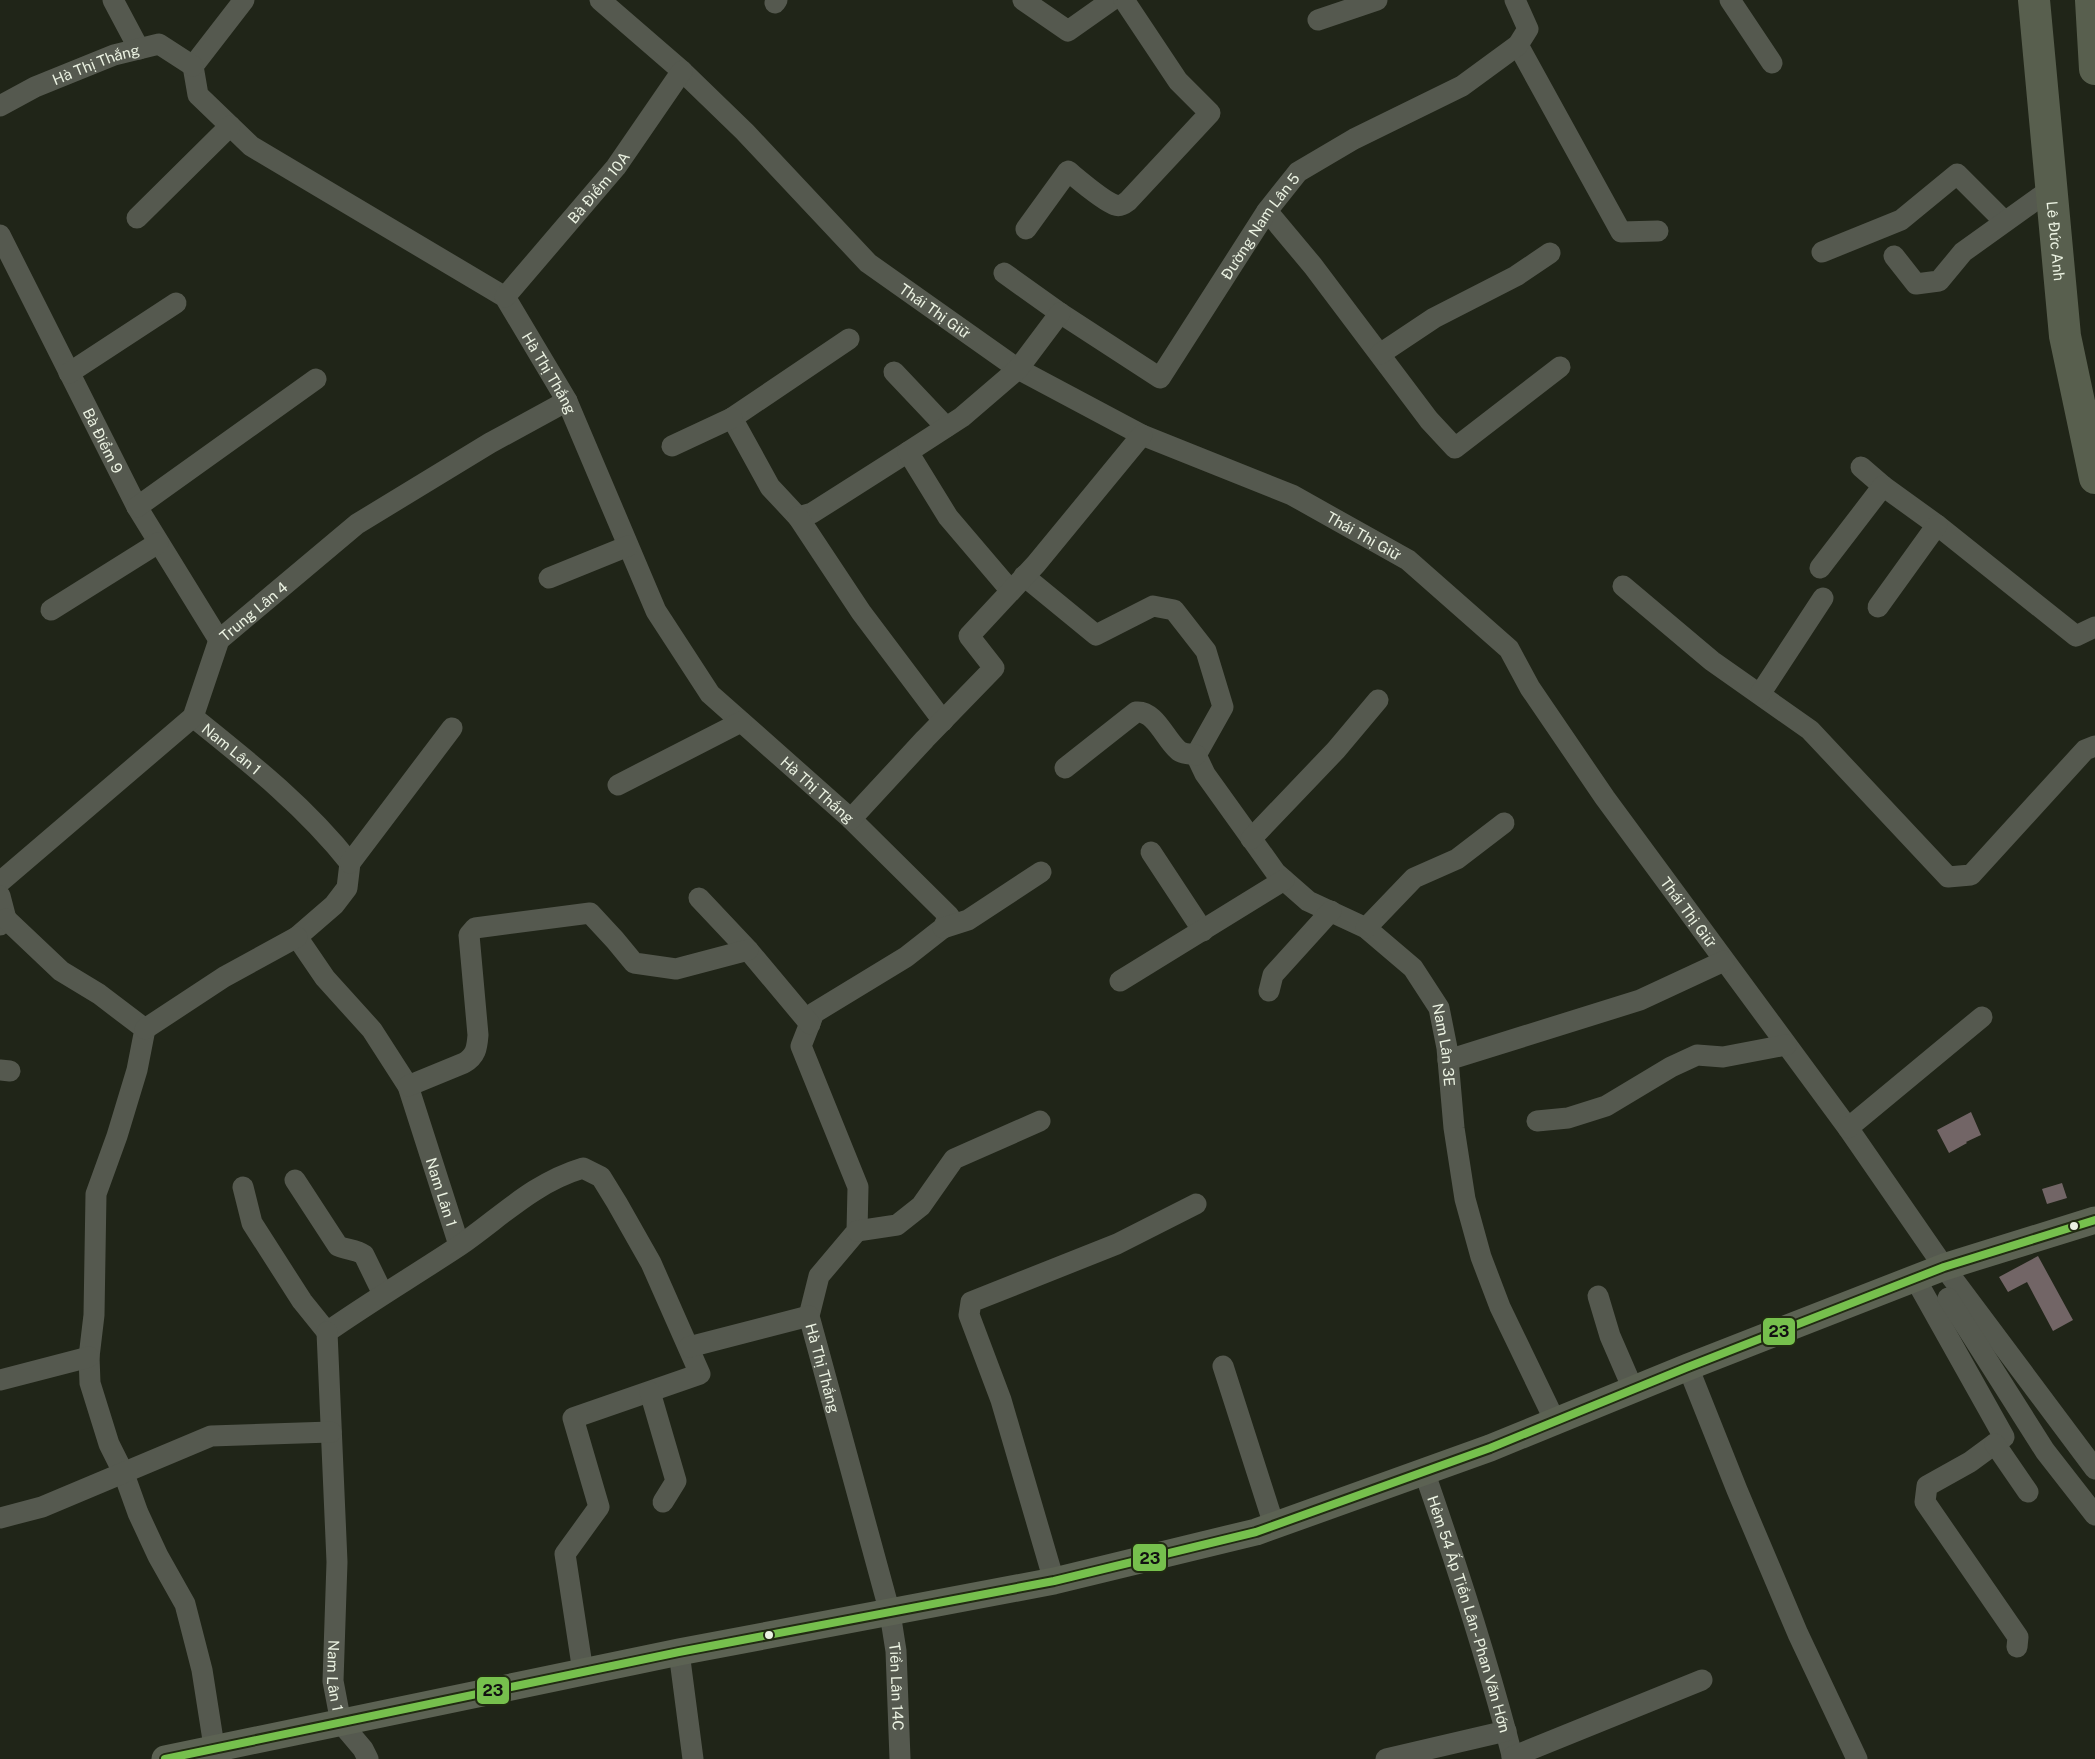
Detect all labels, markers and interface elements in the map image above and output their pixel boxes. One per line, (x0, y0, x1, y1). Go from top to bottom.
street label: Hà Thị Thắng (50, 41, 141, 88)
street label: Bà Điểm 10A (564, 148, 633, 226)
street label: Đường Nam Lân 5 (1217, 169, 1303, 282)
street label: Lê Đức Anh (2044, 200, 2068, 282)
street label: Thái Thị Giữ (896, 280, 974, 341)
street label: Hà Thị Thắng (519, 329, 580, 416)
street label: Bà Điểm 9 (80, 405, 127, 476)
street label: Thái Thị Giữ (1324, 508, 1404, 563)
street label: Trung Lân 4 (216, 578, 291, 644)
street label: Nam Lân 1 (199, 719, 265, 778)
street label: Hà Thị Thắng (778, 753, 858, 826)
street label: Thái Thị Giữ (1658, 874, 1720, 950)
street label: Nam Lân 3E (1430, 1002, 1459, 1087)
street label: Nam Lân 1 (423, 1155, 461, 1229)
unlabelled marker (2068, 1220, 2080, 1232)
line badge: 23 (1762, 1317, 1796, 1346)
street label: Hà Thị Thắng (803, 1321, 843, 1415)
text: 23 (1769, 1322, 1789, 1341)
street label: Hẻm 54 Ấp Tiền Lân - Phan Văn Hớn (1425, 1493, 1514, 1734)
line badge: 23 (1132, 1543, 1167, 1572)
text: 23 (1140, 1549, 1160, 1568)
unlabelled marker (763, 1629, 775, 1641)
street label: Nam Lân 1 (324, 1640, 347, 1712)
street label: Tiền Lân 14C (886, 1641, 907, 1731)
line badge: 23 (476, 1676, 510, 1705)
text: 23 (483, 1681, 503, 1700)

